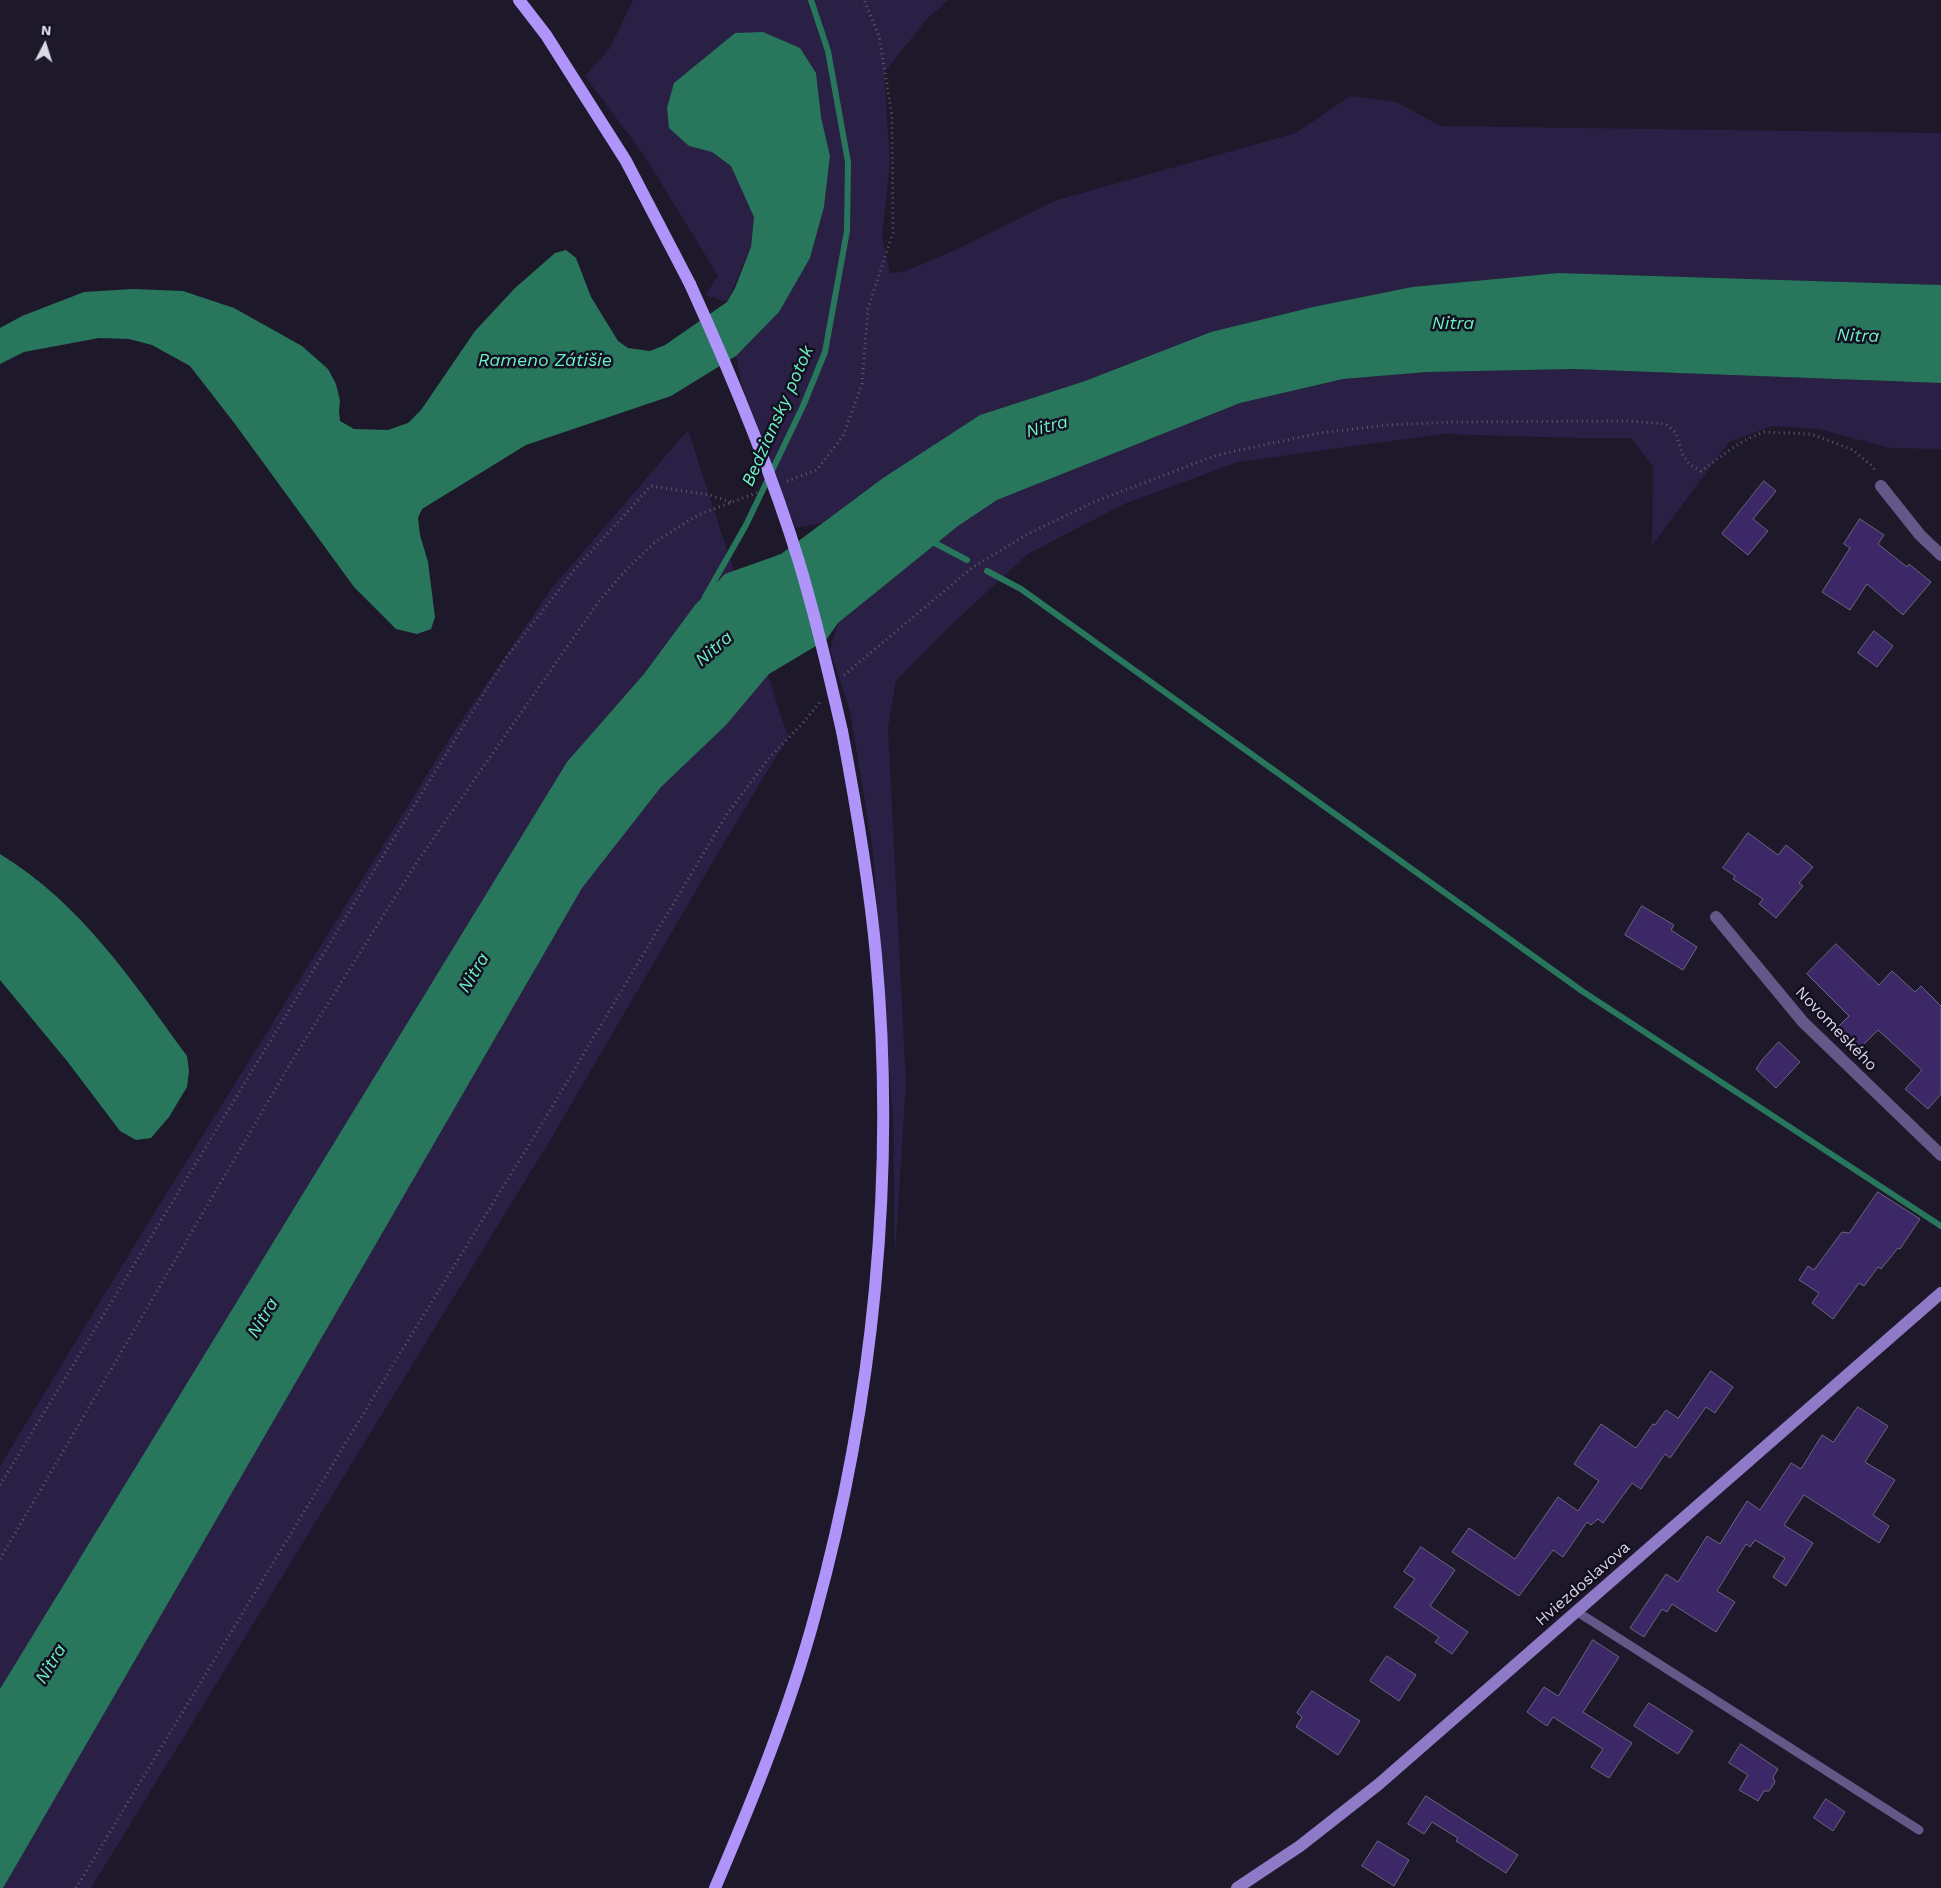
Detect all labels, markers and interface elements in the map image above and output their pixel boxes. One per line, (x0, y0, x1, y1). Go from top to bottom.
north arrow (20, 20, 70, 70)
text: N (40, 22, 52, 38)
water label: Nitra (1432, 313, 1474, 335)
water label: Nitra (1836, 324, 1880, 348)
water label: Bedziansky potok (737, 342, 819, 490)
water label: Rameno Zátišie (478, 350, 612, 372)
water label: Nitra (1024, 411, 1070, 443)
water label: Nitra (691, 627, 737, 671)
water label: Nitra (454, 949, 494, 997)
street label: Novomeského (1791, 983, 1881, 1075)
water label: Nitra (243, 1294, 283, 1342)
street label: Hviezdoslavova (1532, 1538, 1634, 1630)
water label: Nitra (31, 1640, 71, 1688)

